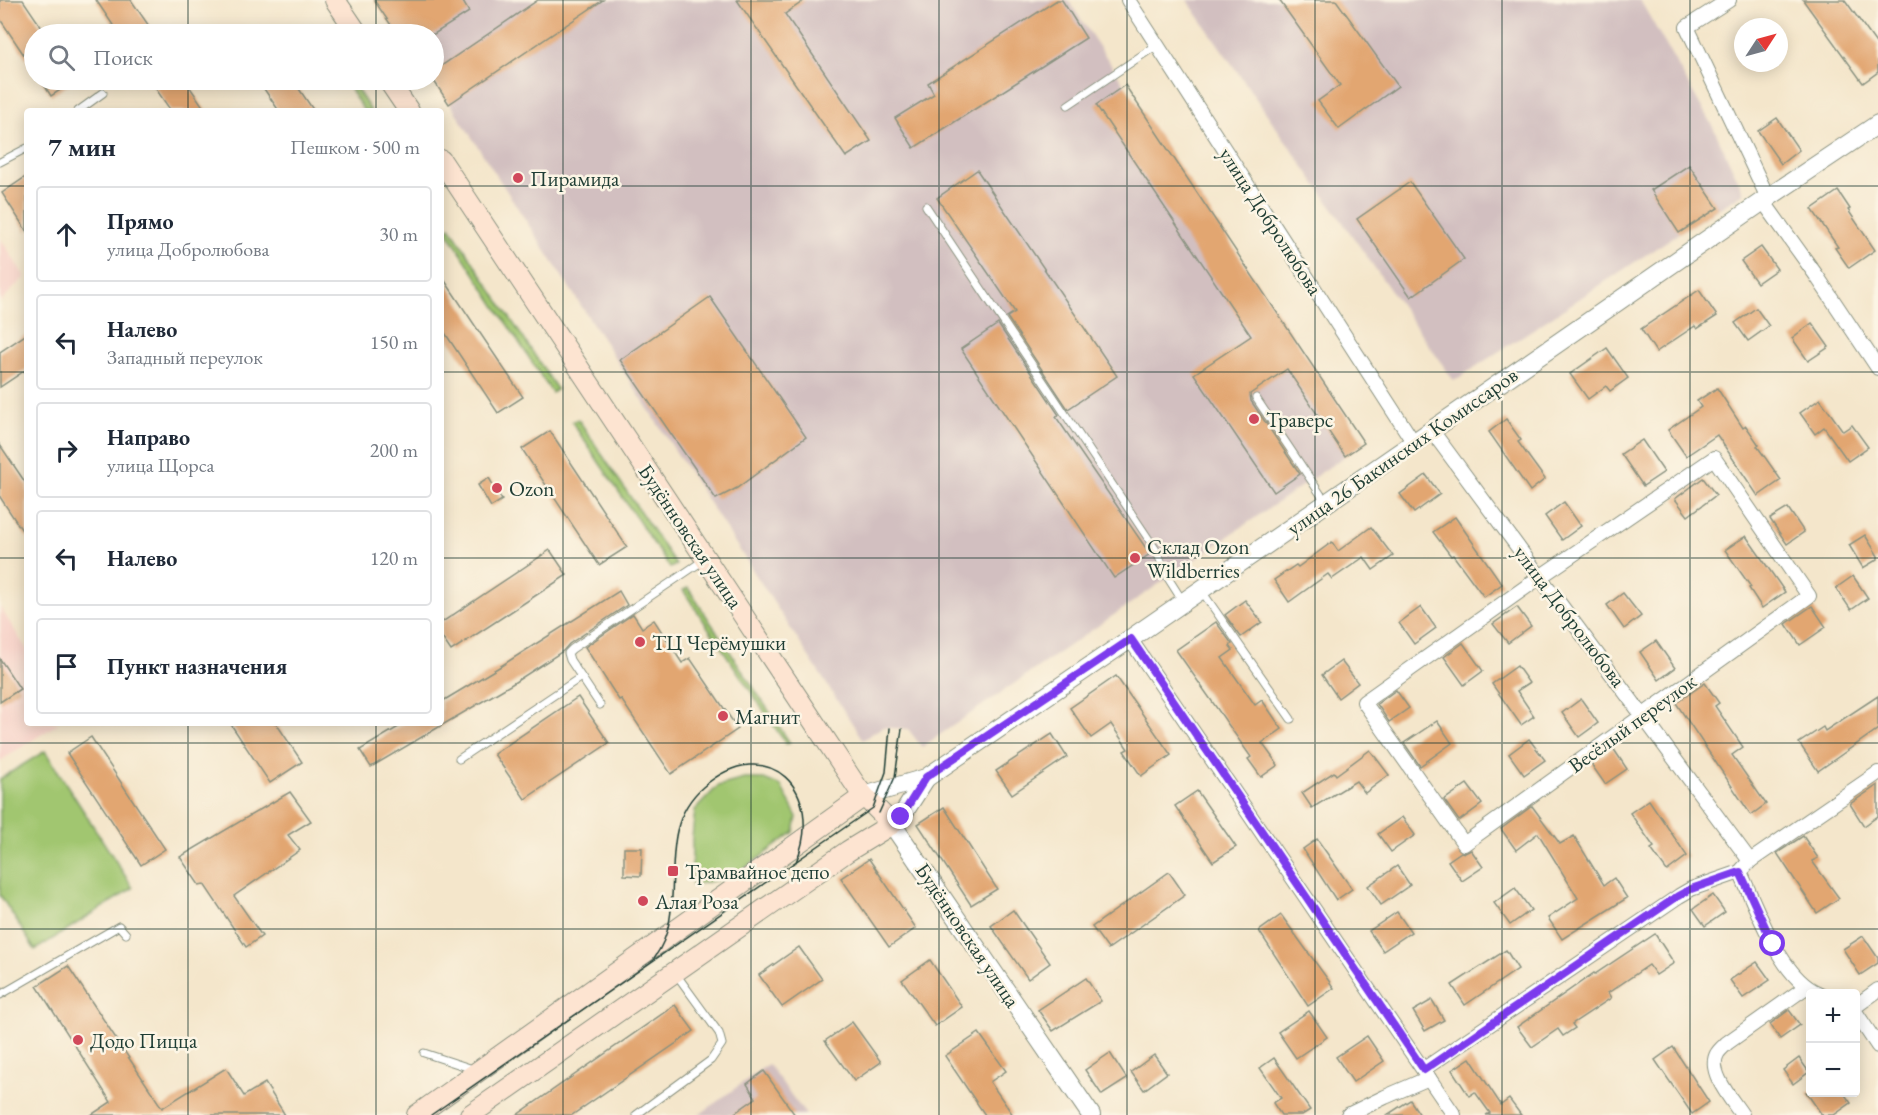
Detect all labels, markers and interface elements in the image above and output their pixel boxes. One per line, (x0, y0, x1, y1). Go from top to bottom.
north arrow (1734, 18, 1788, 72)
search box (24, 24, 444, 90)
icon: search (45, 41, 78, 74)
text: Поиск (93, 43, 153, 72)
text: 7 мин (48, 130, 116, 164)
text: Пешком · 500 m (290, 134, 420, 160)
street label: улица Добролюбова (1213, 142, 1329, 300)
place label: Пирамида (530, 165, 620, 192)
marker: Пирамида (511, 171, 525, 185)
text: Прямо (107, 207, 174, 236)
icon: ahead (50, 218, 83, 251)
text: 30 m (379, 221, 418, 247)
text: улица Добролюбова (107, 236, 270, 262)
text: Налево (107, 315, 177, 344)
icon: left (50, 326, 83, 359)
text: 150 m (370, 329, 418, 355)
text: Западный переулок (107, 344, 263, 370)
street label: улица 26 Бакинских Комиссаров (1281, 361, 1523, 541)
place label: Траверс (1266, 406, 1333, 433)
marker: Траверс (1247, 412, 1261, 426)
text: Направо (107, 423, 190, 452)
icon: right (50, 434, 83, 467)
text: 200 m (370, 437, 418, 463)
text: улица Щорса (107, 452, 214, 478)
street label: Будённовская улица (633, 458, 750, 614)
place label: Ozon (509, 475, 554, 502)
marker: Ozon (490, 481, 504, 495)
place label: Склад Ozon Wildberries (1147, 533, 1250, 584)
street label: улица Добролюбова (1508, 540, 1633, 693)
icon: left (50, 542, 83, 575)
text: Налево (107, 544, 177, 573)
text: 120 m (370, 545, 418, 571)
marker: Склад Ozon Wildberries (1128, 551, 1142, 565)
place label: ТЦ Черёмушки (652, 629, 786, 656)
marker: ТЦ Черёмушки (633, 635, 647, 649)
icon: arrive (50, 650, 83, 683)
text: Пункт назначения (107, 652, 287, 681)
street label: Весёлый переулок (1563, 667, 1701, 779)
place label: Магнит (735, 703, 800, 730)
marker: Магнит (716, 709, 730, 723)
route end (887, 803, 913, 829)
street label: Будённовская улица (910, 857, 1027, 1013)
place label: Трамвайное депо (685, 858, 830, 885)
marker: Трамвайное депо (666, 864, 680, 878)
place label: Алая Роза (654, 888, 739, 915)
marker: Алая Роза (636, 894, 650, 908)
route start (1759, 930, 1785, 956)
map controls (1806, 989, 1860, 1097)
button: + (1806, 989, 1860, 1043)
place label: Додо Пицца (90, 1027, 198, 1054)
marker: Додо Пицца (71, 1033, 85, 1047)
button: − (1806, 1043, 1860, 1097)

